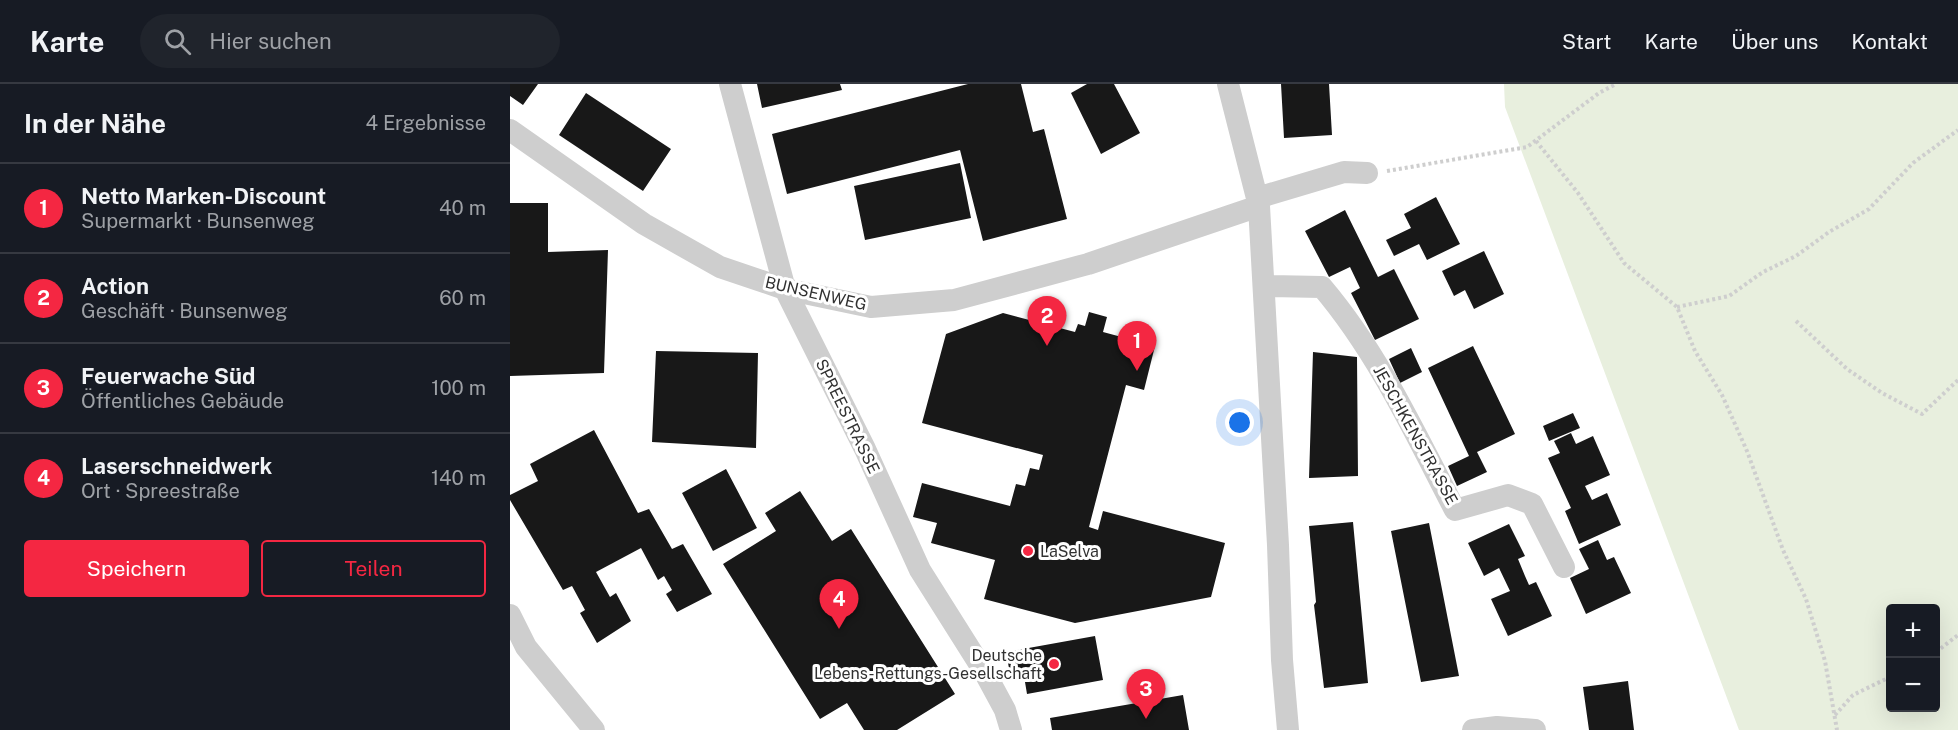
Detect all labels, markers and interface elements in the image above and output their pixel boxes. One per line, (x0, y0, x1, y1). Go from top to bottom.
search box (140, 14, 560, 68)
text: Karte (30, 25, 104, 58)
icon: search (161, 25, 194, 58)
text: Hier suchen (209, 28, 332, 54)
text: Start (1562, 29, 1611, 54)
text: Karte (1644, 29, 1698, 54)
text: Über uns (1731, 29, 1818, 54)
text: Kontakt (1851, 29, 1928, 54)
text: In der Nähe (24, 108, 166, 139)
text: 4 Ergebnisse (366, 111, 486, 135)
text: Netto Marken-Discount (81, 183, 326, 209)
text: 1 (39, 196, 48, 220)
text: 40 m (439, 196, 486, 220)
text: Supermarkt · Bunsenweg (81, 209, 315, 233)
text: Action (81, 273, 149, 299)
street label: BUNSENWEG (763, 273, 869, 314)
text: 2 (37, 286, 50, 310)
text: 60 m (439, 286, 486, 310)
pin: 2 (1028, 296, 1066, 346)
text: Geschäft · Bunsenweg (81, 299, 288, 323)
pin: 1 (1118, 322, 1156, 371)
street label: SPREESTRASSE (812, 356, 884, 477)
street label: JESCHKENSTRASSE (1369, 362, 1462, 508)
text: Feuerwache Süd (81, 363, 255, 389)
text: 3 (37, 376, 50, 400)
text: 100 m (431, 376, 486, 400)
text: Öffentliches Gebäude (81, 389, 284, 413)
your location (1225, 408, 1254, 437)
text: Laserschneidwerk (81, 453, 272, 479)
text: 4 (37, 466, 50, 490)
text: 140 m (431, 466, 486, 490)
text: Ort · Spreestraße (81, 479, 240, 503)
button: Speichern (24, 540, 249, 597)
button: Teilen (261, 540, 486, 597)
place label: LaSelva (1040, 542, 1099, 561)
marker: LaSelva (1021, 544, 1035, 558)
pin: 4 (820, 580, 858, 629)
map controls (1886, 604, 1940, 712)
button: + (1886, 604, 1940, 658)
place label: Deutsche Lebens-Rettungs-Gesellschaft (814, 646, 1042, 683)
marker: Deutsche Lebens-Rettungs-Gesellschaft (1047, 657, 1061, 671)
button: − (1886, 658, 1940, 712)
pin: 3 (1126, 670, 1166, 719)

